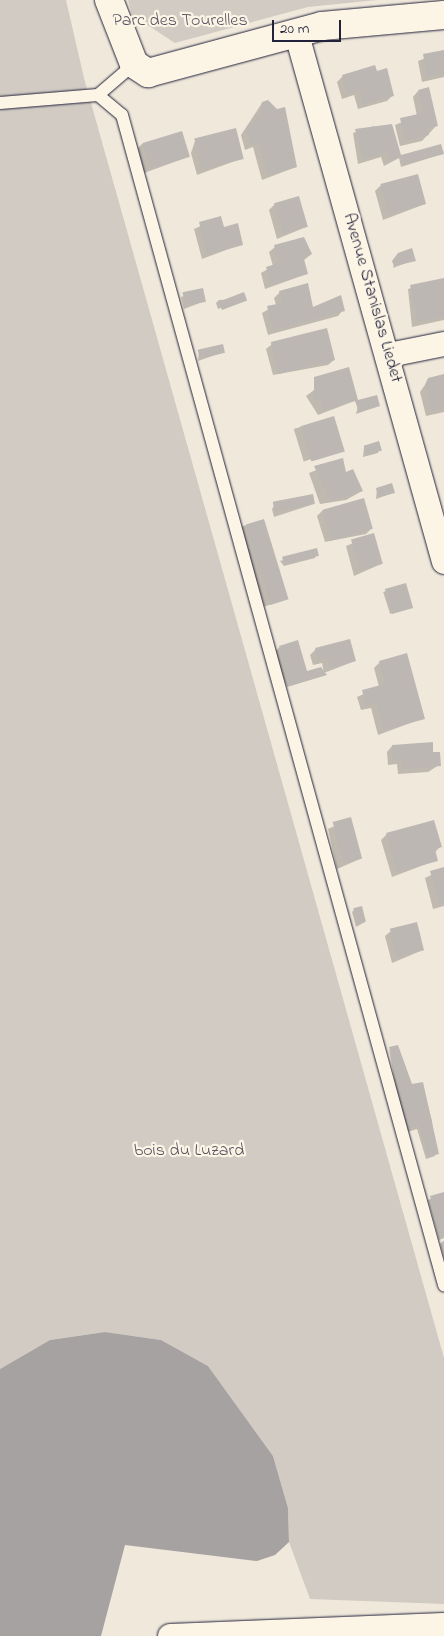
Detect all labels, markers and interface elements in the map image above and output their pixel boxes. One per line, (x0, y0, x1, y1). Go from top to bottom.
park label: Parc des Tourelles (112, 10, 248, 32)
scale bar (274, 10, 343, 42)
text: 20 m (280, 18, 309, 40)
street label: Avenue Stanislas Liedet (337, 211, 407, 385)
park label: bois du Luzard (134, 1140, 244, 1162)

